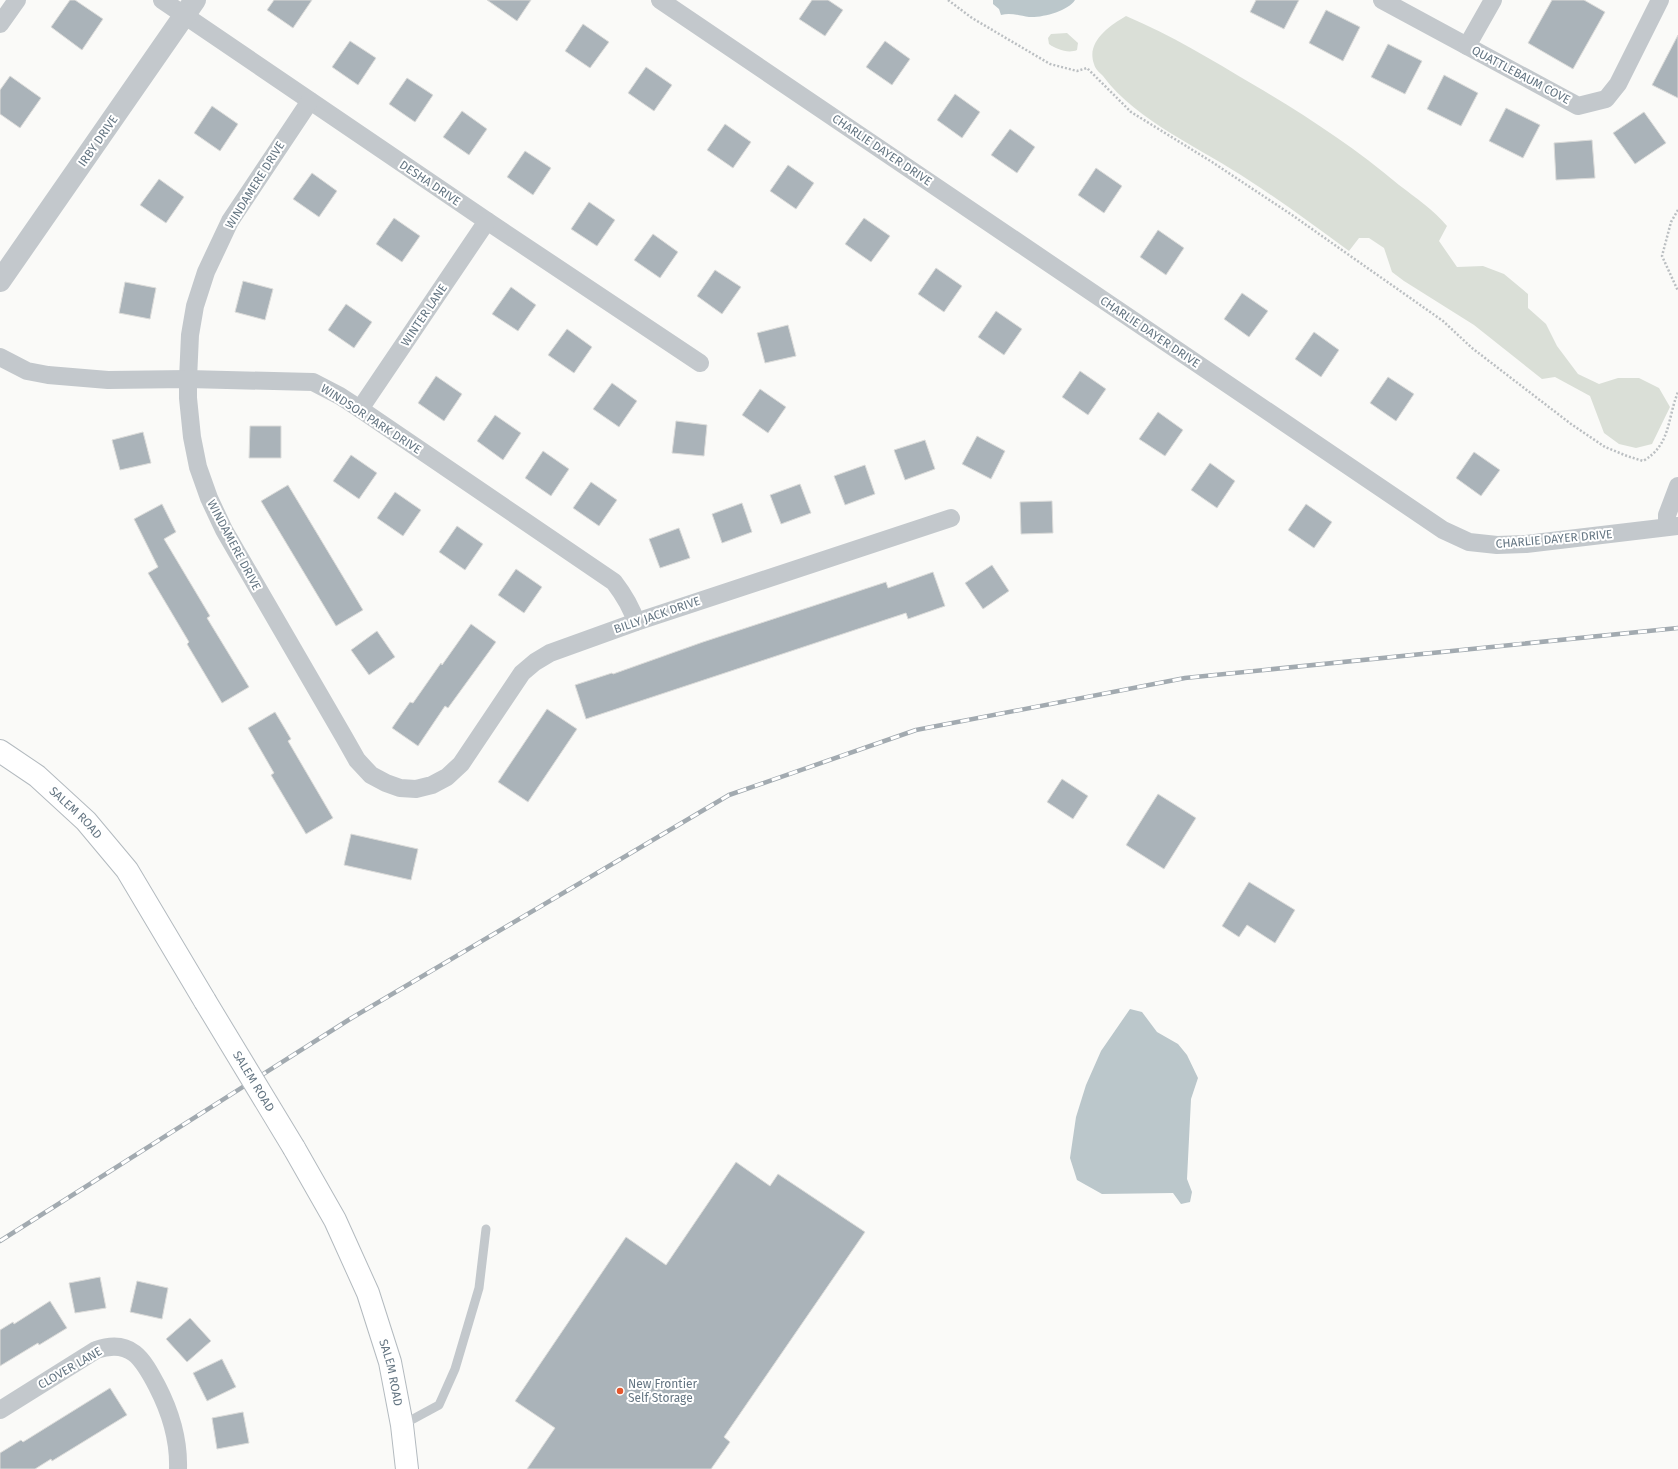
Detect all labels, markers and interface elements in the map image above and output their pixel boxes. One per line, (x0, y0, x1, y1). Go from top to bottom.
street label: QUATTLEBAUM COVE (1469, 43, 1573, 107)
street label: CHARLIE DAYER DRIVE (830, 111, 934, 189)
street label: IRBY DRIVE (75, 113, 121, 169)
street label: WINDAMERE DRIVE (222, 139, 288, 231)
street label: DESHA DRIVE (397, 158, 463, 208)
street label: WINTER LANE (398, 281, 450, 349)
street label: CHARLIE DAYER DRIVE (1098, 293, 1202, 371)
street label: WINDSOR PARK DRIVE (318, 381, 424, 457)
street label: WINDAMERE DRIVE (204, 497, 264, 593)
street label: CHARLIE DAYER DRIVE (1495, 527, 1613, 551)
street label: BILLY JACK DRIVE (612, 594, 702, 636)
street label: SALEM ROAD (46, 784, 105, 842)
street label: SALEM ROAD (230, 1049, 277, 1114)
street label: SALEM ROAD (376, 1337, 405, 1408)
street label: CLOVER LANE (36, 1344, 104, 1392)
place label: New Frontier Self Storage (628, 1377, 698, 1405)
marker: New Frontier Self Storage (615, 1386, 625, 1396)

